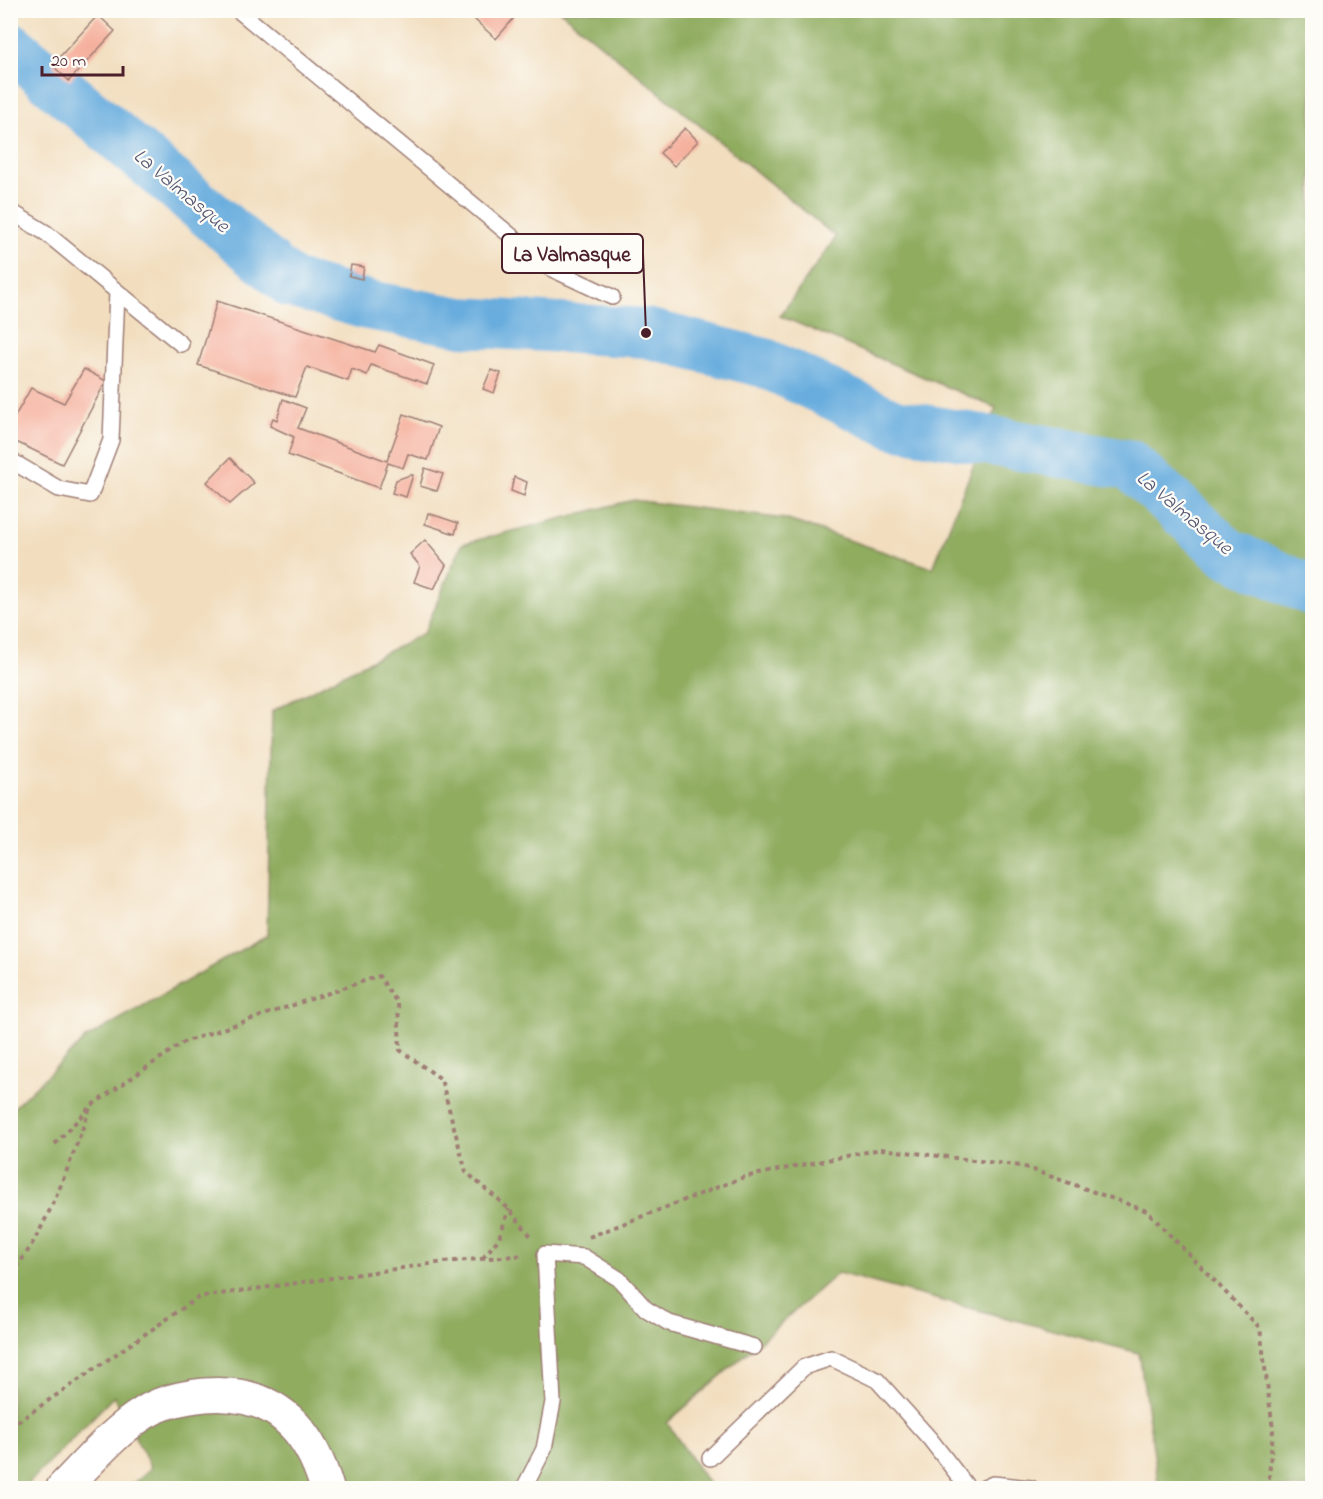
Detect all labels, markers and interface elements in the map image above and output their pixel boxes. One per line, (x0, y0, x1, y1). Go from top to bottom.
scale bar (42, 39, 123, 77)
text: 20 m (51, 49, 86, 75)
water label: La Valmasque (126, 142, 237, 242)
callout: La Valmasque (502, 234, 643, 273)
text: La Valmasque (513, 241, 631, 271)
water label: La Valmasque (1129, 464, 1240, 564)

